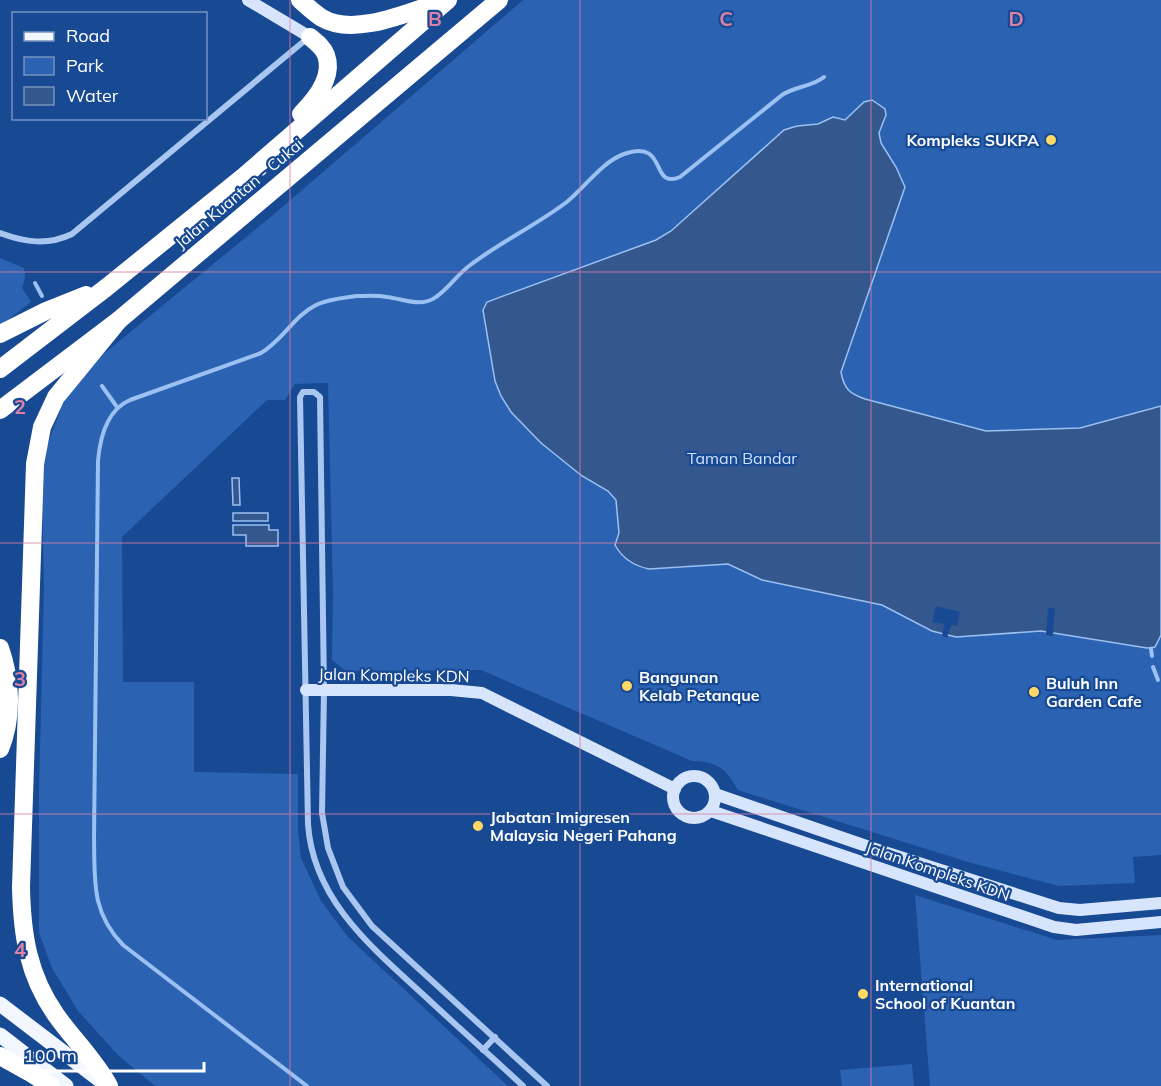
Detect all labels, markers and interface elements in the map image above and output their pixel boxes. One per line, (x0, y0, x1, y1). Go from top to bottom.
text: B (428, 6, 442, 31)
text: C (719, 6, 733, 31)
text: D (1008, 6, 1024, 31)
legend (12, 12, 207, 120)
text: Road (66, 24, 110, 47)
text: Park (66, 54, 105, 77)
text: Water (66, 84, 119, 107)
place label: Kompleks SUKPA (906, 130, 1039, 150)
street label: Jalan Kuantan - Cukai (171, 133, 307, 253)
marker: Kompleks SUKPA (1044, 133, 1058, 147)
text: 2 (14, 394, 26, 419)
park label: Taman Bandar (687, 448, 797, 468)
street label: Jalan Kompleks KDN (318, 664, 470, 686)
text: 3 (14, 666, 26, 691)
place label: Bangunan Kelab Petanque (639, 667, 760, 705)
place label: Buluh Inn Garden Cafe (1046, 673, 1142, 711)
marker: Bangunan Kelab Petanque (620, 679, 634, 693)
marker: Buluh Inn Garden Cafe (1027, 685, 1041, 699)
place label: Jabatan Imigresen Malaysia Negeri Pahang (490, 807, 677, 845)
marker: Jabatan Imigresen Malaysia Negeri Pahang (471, 819, 485, 833)
street label: Jalan Kompleks KDN (863, 837, 1013, 905)
text: 4 (14, 937, 26, 962)
place label: International School of Kuantan (875, 975, 1015, 1013)
marker: International School of Kuantan (856, 987, 870, 1001)
scale bar (15, 1035, 204, 1073)
text: 100 m (24, 1044, 77, 1067)

